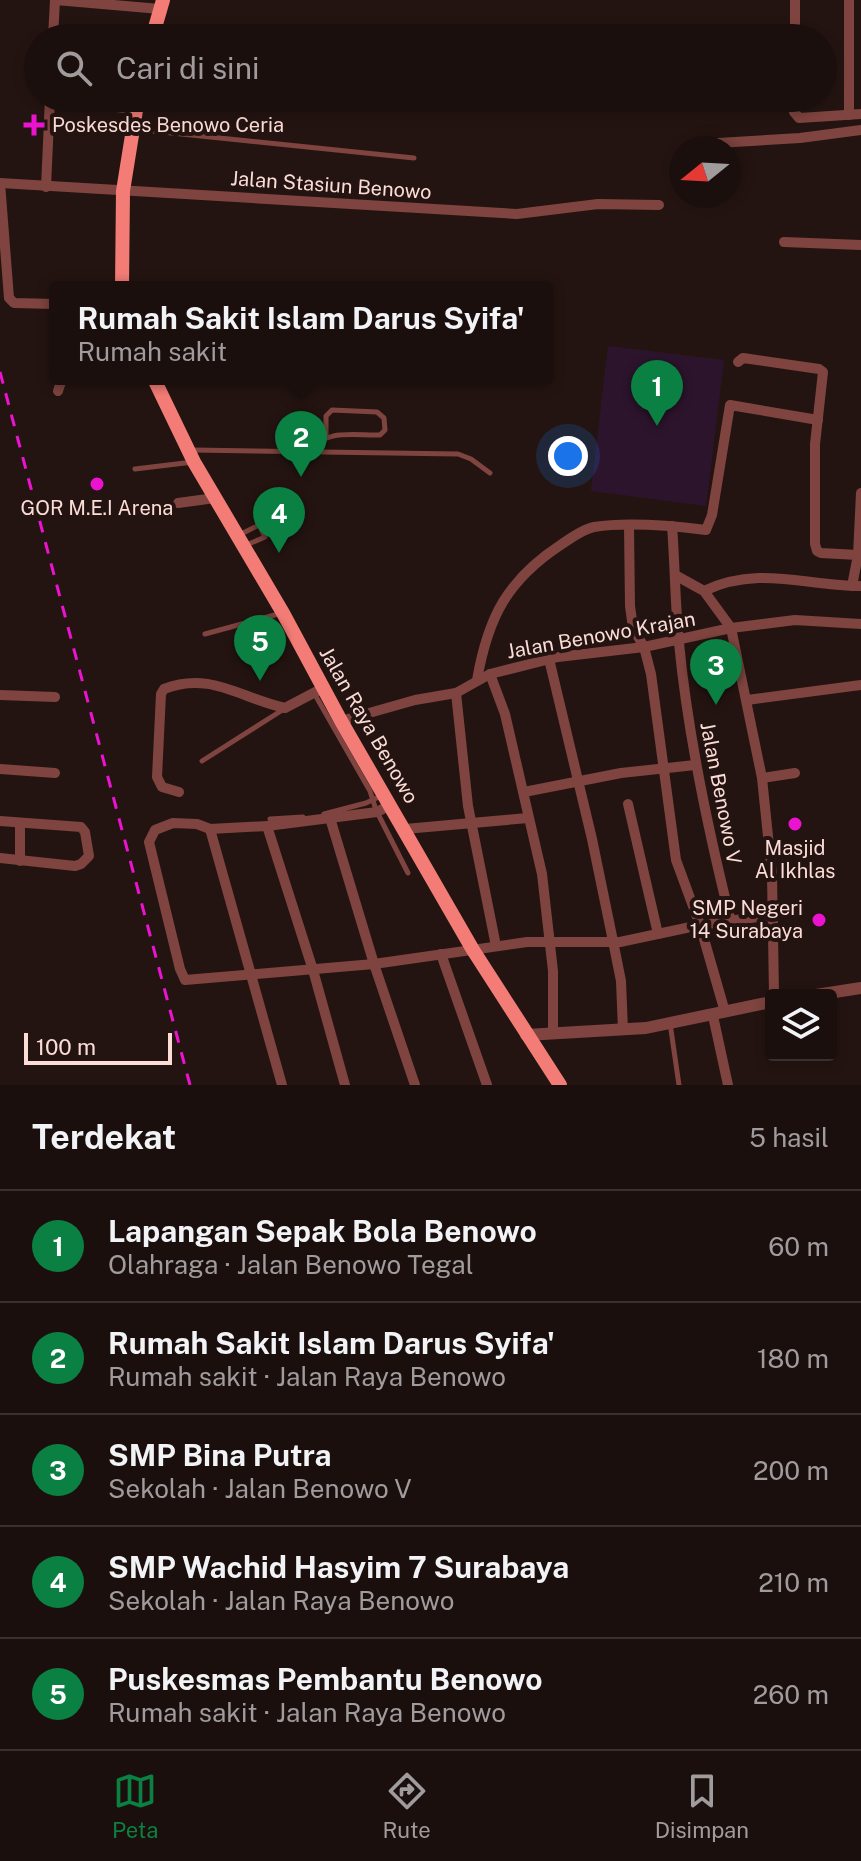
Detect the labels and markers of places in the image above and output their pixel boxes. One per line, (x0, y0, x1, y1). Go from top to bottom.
place label: Poskesdes Benowo Ceria (52, 113, 284, 137)
marker: Poskesdes Benowo Ceria (23, 114, 45, 136)
pin: 1 (631, 360, 683, 426)
pin: 2 (275, 411, 327, 477)
marker: GOR M.E.I Arena (88, 475, 106, 493)
pin: 4 (253, 487, 305, 553)
place label: GOR M.E.I Arena (21, 496, 173, 520)
pin: 5 (234, 615, 286, 681)
pin: 3 (690, 639, 742, 705)
marker: Masjid Al Ikhlas (786, 815, 804, 833)
place label: Masjid Al Ikhlas (755, 836, 835, 883)
place label: SMP Negeri 14 Surabaya (690, 896, 803, 943)
marker: SMP Negeri 14 Surabaya (810, 911, 828, 929)

